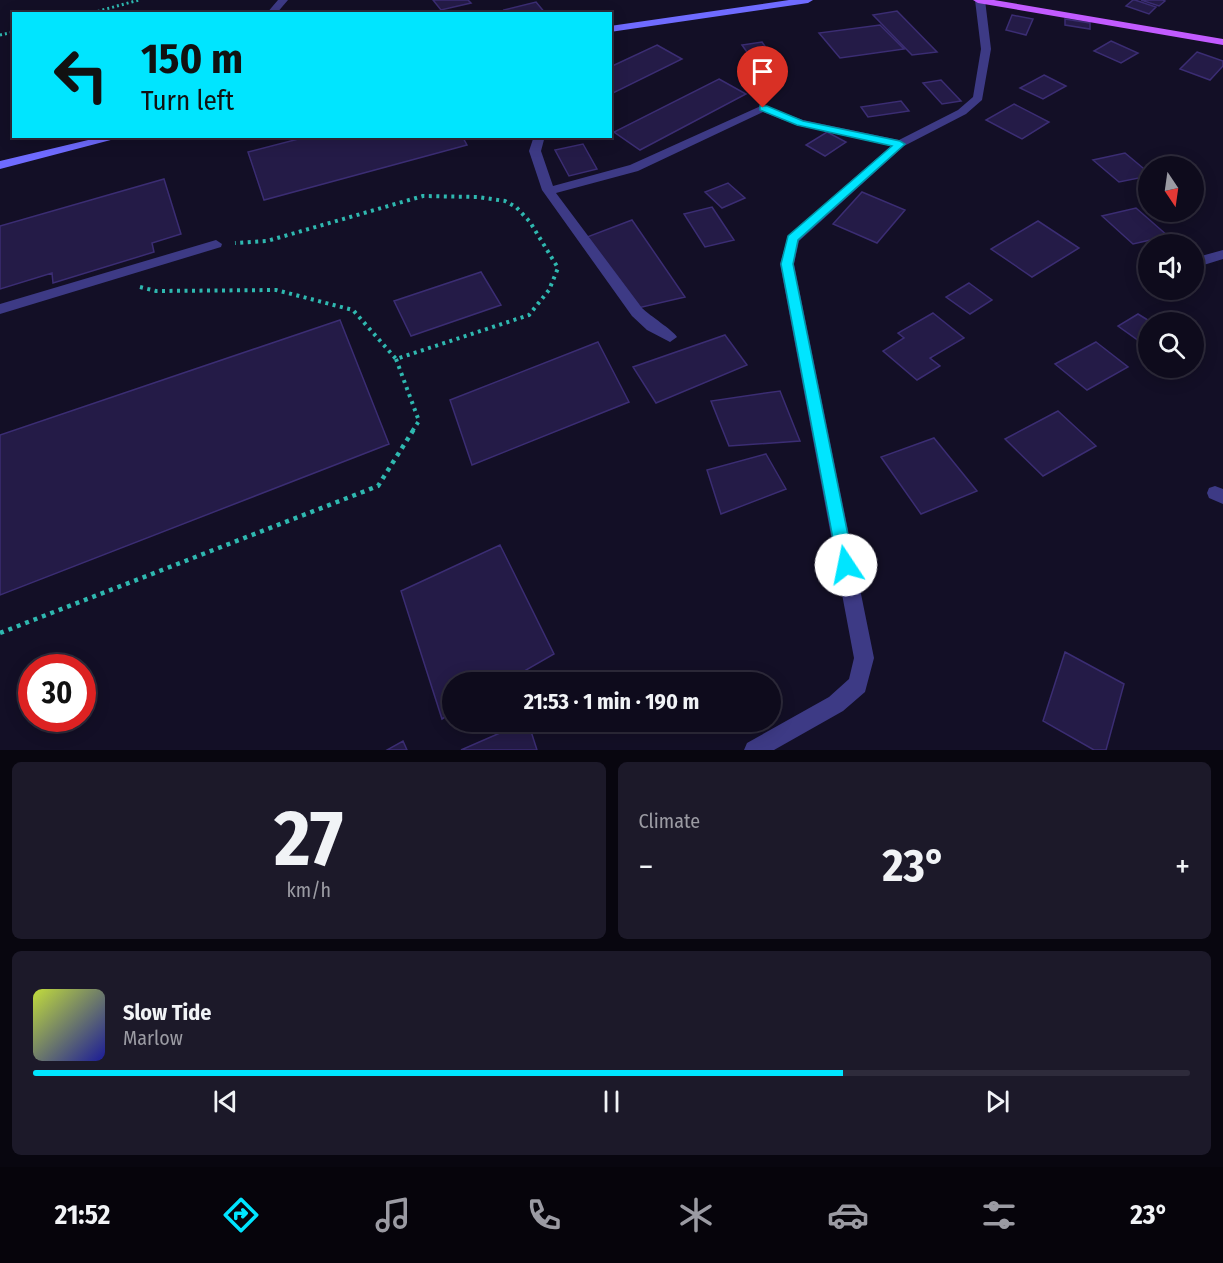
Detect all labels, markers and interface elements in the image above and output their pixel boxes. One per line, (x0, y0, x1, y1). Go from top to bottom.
text: 150 m (141, 34, 243, 84)
icon: left (42, 36, 120, 114)
pin (737, 46, 788, 108)
icon: arrive (746, 55, 779, 88)
text: Turn left (141, 85, 234, 117)
north arrow (1138, 156, 1204, 222)
map controls (1138, 156, 1204, 378)
button: sound (1138, 234, 1204, 300)
button: search (1138, 312, 1204, 378)
position arrow (814, 533, 878, 597)
speed limit sign: 30 (18, 654, 96, 732)
text: 21:53 · 1 min · 190 m (524, 688, 699, 715)
text: 27 (274, 792, 343, 886)
text: Climate (639, 809, 700, 833)
text: 23° (883, 839, 946, 893)
text: − (639, 847, 653, 887)
text: + (1175, 847, 1190, 887)
text: km/h (286, 878, 331, 902)
text: Slow Tide (123, 999, 211, 1026)
text: Marlow (123, 1026, 183, 1050)
icon: previous (209, 1085, 242, 1118)
icon: pause (595, 1085, 628, 1118)
icon: next (981, 1085, 1014, 1118)
icon: directions (220, 1194, 262, 1236)
icon: music (372, 1194, 414, 1236)
icon: phone (523, 1194, 565, 1236)
icon: climate (675, 1194, 717, 1236)
icon: car (827, 1194, 869, 1236)
icon: filters (978, 1194, 1020, 1236)
text: 21:52 (55, 1199, 110, 1231)
text: 23° (1130, 1199, 1168, 1231)

